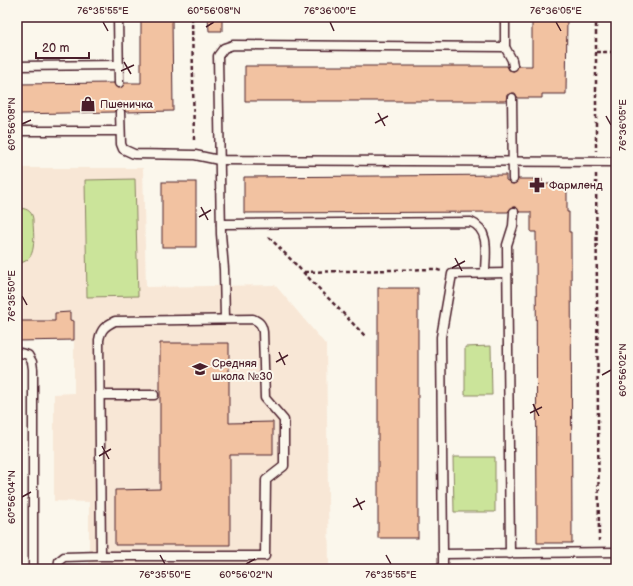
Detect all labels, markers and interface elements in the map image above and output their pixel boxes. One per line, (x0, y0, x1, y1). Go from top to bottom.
text: 76°35'55"E (77, 5, 129, 17)
text: 60°56'08"N (187, 5, 241, 17)
text: 76°36'00"E (304, 5, 356, 17)
text: 76°36'05"E (530, 5, 582, 17)
scale bar (36, 34, 89, 60)
text: 20 m (42, 41, 69, 56)
shop icon: Пшеничка (79, 95, 97, 113)
text: 60°56'08"N (6, 97, 18, 151)
place label: Пшеничка (100, 98, 154, 111)
text: 76°36'05"E (617, 99, 629, 151)
pharmacy icon: Фармленд (528, 176, 546, 194)
place label: Фармленд (549, 179, 603, 192)
text: 76°35'50"E (6, 270, 18, 322)
text: 60°56'02"N (617, 343, 629, 397)
place label: Средняя школа №30 (212, 357, 273, 383)
school or university icon: Средняя школа №30 (191, 360, 209, 378)
text: 60°56'04"N (6, 470, 18, 524)
text: 76°35'50"E (139, 569, 191, 581)
text: 60°56'02"N (219, 569, 273, 581)
text: 76°35'55"E (365, 569, 417, 581)

